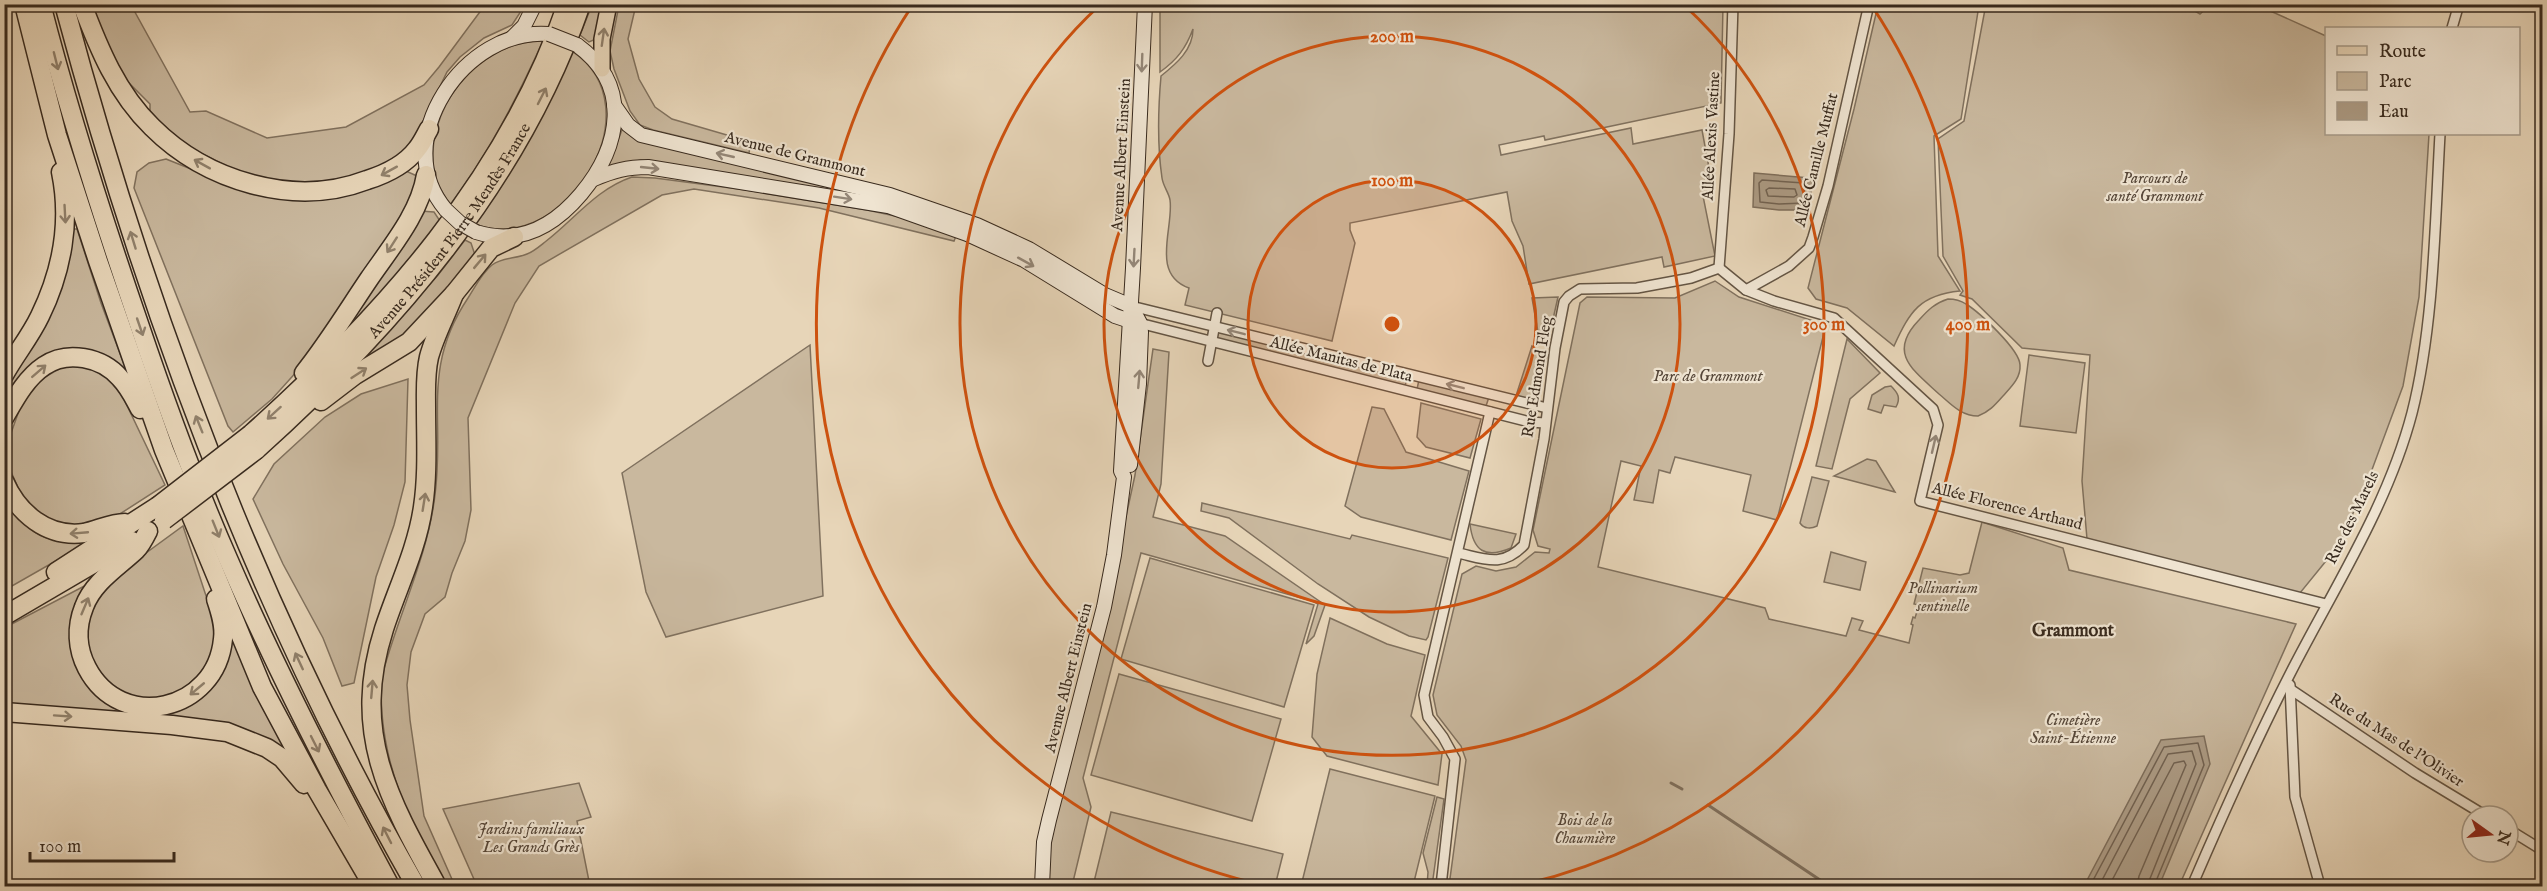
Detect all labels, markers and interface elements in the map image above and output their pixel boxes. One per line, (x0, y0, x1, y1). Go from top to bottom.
text: 200 m (1370, 26, 1414, 49)
one-way arrow (597, 27, 608, 47)
legend (2325, 27, 2520, 135)
text: Route (2379, 41, 2426, 64)
one-way arrow (51, 51, 62, 70)
one-way arrow (1137, 52, 1148, 72)
street label: Allée Alexis Vastine (1699, 71, 1725, 202)
text: Parc (2379, 71, 2412, 94)
street label: Avenue Albert Einstein (1108, 77, 1136, 233)
one-way arrow (537, 87, 548, 105)
street label: Allée Camille Muffat (1790, 90, 1843, 230)
text: Eau (2379, 101, 2409, 124)
street label: Avenue Président Pierre Mendès France (364, 120, 536, 344)
street label: Avenue de Grammont (722, 128, 868, 182)
one-way arrow (716, 148, 735, 160)
one-way arrow (194, 158, 211, 170)
one-way arrow (640, 163, 659, 174)
one-way arrow (381, 165, 398, 177)
park label: Parcours de santé Grammont (2106, 169, 2204, 207)
text: 100 m (1371, 170, 1413, 193)
one-way arrow (832, 193, 852, 204)
one-way arrow (60, 203, 71, 223)
one-way arrow (127, 231, 138, 250)
one-way arrow (385, 236, 397, 253)
one-way arrow (1128, 247, 1139, 267)
one-way arrow (473, 254, 487, 269)
one-way arrow (1017, 256, 1034, 268)
centre of rings (1382, 314, 1402, 334)
text: 300 m (1803, 314, 1845, 337)
text: 400 m (1946, 314, 1990, 337)
street label: Rue Edmond Fleg (1519, 315, 1558, 439)
one-way arrow (135, 317, 146, 336)
one-way arrow (1227, 325, 1246, 337)
street label: Allée Manitas de Plata (1267, 332, 1414, 387)
one-way arrow (31, 364, 46, 378)
one-way arrow (350, 367, 367, 379)
park label: Parc de Grammont (1653, 367, 1764, 387)
one-way arrow (1134, 370, 1145, 390)
one-way arrow (1446, 379, 1465, 391)
one-way arrow (267, 406, 282, 420)
one-way arrow (192, 415, 203, 434)
one-way arrow (1928, 434, 1940, 453)
street label: Rue des Marels (2322, 468, 2384, 568)
street label: Allée Florence Arthaud (1929, 478, 2085, 536)
one-way arrow (419, 493, 430, 512)
one-way arrow (211, 520, 222, 538)
one-way arrow (69, 528, 89, 539)
park label: Pollinarium sentinelle (1908, 579, 1978, 617)
one-way arrow (80, 598, 91, 616)
street label: Avenue Albert Einstein (1040, 601, 1097, 756)
district label: Grammont (2032, 620, 2115, 643)
one-way arrow (293, 653, 305, 671)
one-way arrow (367, 680, 378, 700)
one-way arrow (189, 683, 205, 696)
street label: Rue du Mas de l'Olivier (2325, 690, 2467, 792)
one-way arrow (52, 711, 72, 722)
park label: Cimetière Saint-Étienne (2030, 711, 2117, 749)
one-way arrow (310, 735, 322, 753)
north arrow (2460, 804, 2520, 864)
park label: Bois de la Chaumière (1555, 811, 1616, 849)
park label: Jardins familiaux Les Grands Grès (478, 820, 584, 858)
scale bar (30, 825, 174, 863)
one-way arrow (381, 827, 393, 845)
text: N (2491, 827, 2514, 847)
text: 100 m (39, 836, 81, 859)

